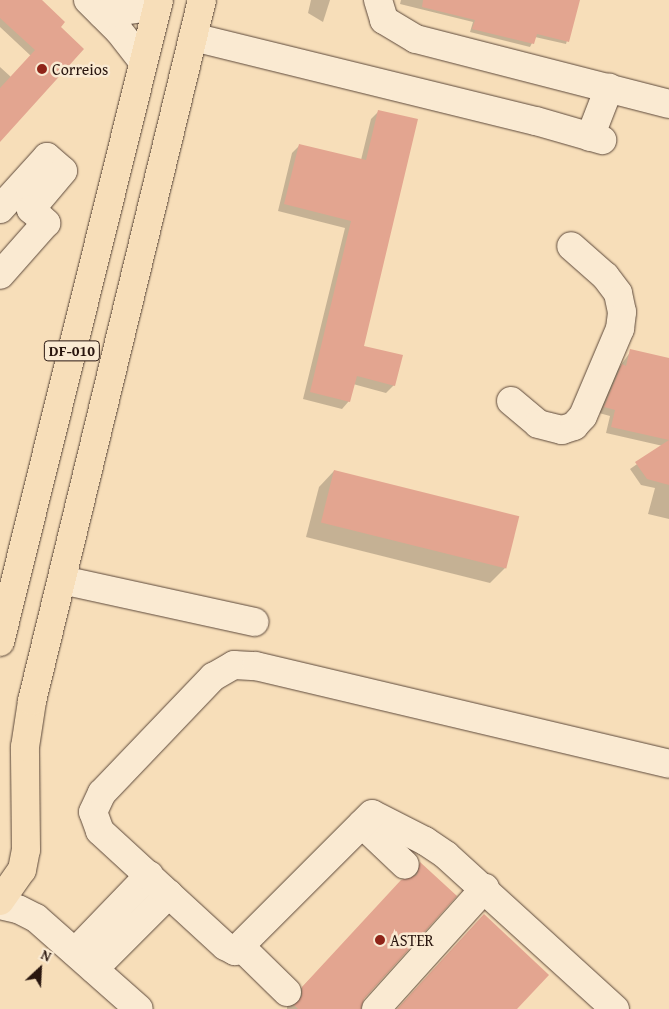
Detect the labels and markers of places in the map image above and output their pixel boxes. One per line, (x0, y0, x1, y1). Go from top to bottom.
place label: Correios (52, 59, 108, 79)
marker: Correios (36, 63, 48, 75)
place label: ASTER (390, 930, 434, 950)
marker: ASTER (374, 934, 386, 946)

